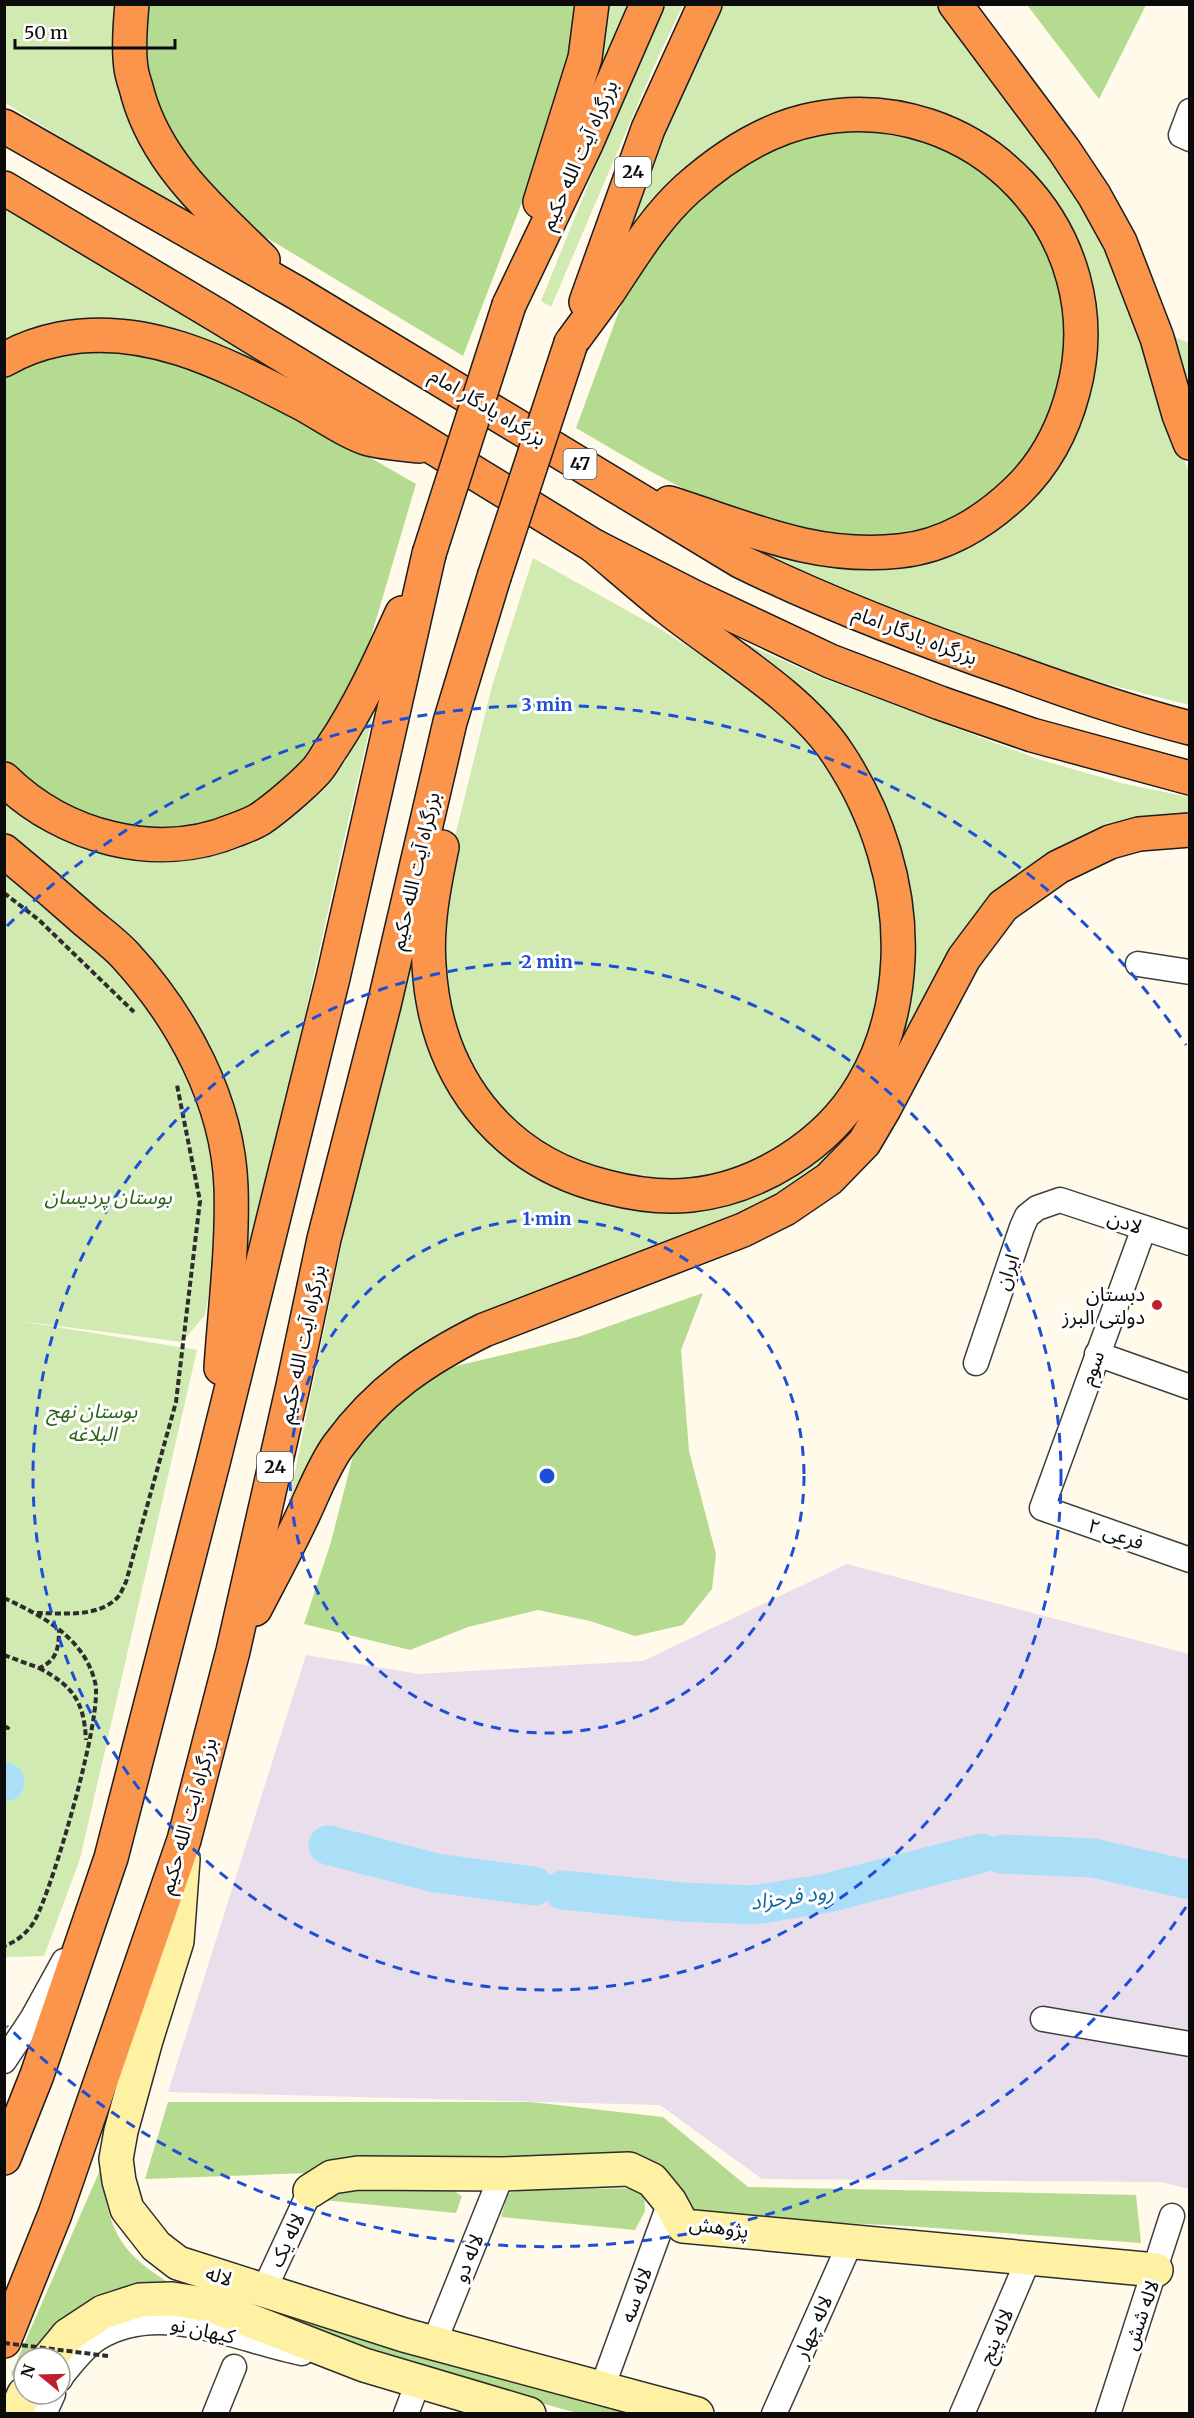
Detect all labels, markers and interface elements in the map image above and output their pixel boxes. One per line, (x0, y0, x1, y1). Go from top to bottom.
scale bar (15, 12, 176, 50)
text: 50 m (24, 21, 68, 44)
street label: بزرگراه آیت الله حکیم (534, 76, 626, 235)
road number: 24 (615, 157, 651, 187)
street label: بزرگراه یادگار امام (424, 362, 551, 454)
road number: 47 (564, 449, 596, 479)
street label: بزرگراه یادگار امام (848, 599, 981, 673)
text: 3 min (522, 693, 572, 716)
street label: بزرگراه آیت الله حکیم (384, 789, 448, 953)
text: 2 min (521, 950, 573, 973)
park label: بوستان پردیسان (44, 1184, 172, 1210)
street label: لادن (1105, 1204, 1146, 1239)
text: 1 min (522, 1207, 572, 1230)
street label: ایران (989, 1250, 1024, 1293)
street label: بزرگراه آیت الله حکیم (273, 1262, 333, 1426)
place label: دبستان دولتی البرز (1061, 1281, 1145, 1329)
marker: دبستان دولتی البرز (1150, 1298, 1164, 1312)
street label: سوم (1074, 1347, 1112, 1389)
park label: بوستان نهج البلاغه (46, 1398, 138, 1446)
road number: 24 (257, 1452, 293, 1482)
centre of rings (537, 1466, 557, 1486)
street label: فرعی ۲ (1085, 1512, 1147, 1555)
street label: بزرگراه آیت الله حکیم (153, 1735, 225, 1898)
water label: رود فرحزاد (749, 1877, 836, 1916)
street label: لاله یک (263, 2209, 310, 2271)
street label: پژوهش (688, 2210, 750, 2244)
street label: لاله دو (447, 2230, 488, 2286)
street label: لاله (203, 2260, 236, 2291)
street label: لاله سه (614, 2264, 657, 2326)
street label: لاله شش (1117, 2277, 1164, 2353)
street label: لاله چهار (787, 2291, 838, 2364)
street label: لاله پنج (973, 2305, 1021, 2368)
street label: کیهان نو (169, 2311, 238, 2349)
north arrow (12, 2346, 72, 2406)
text: N (16, 2362, 39, 2380)

